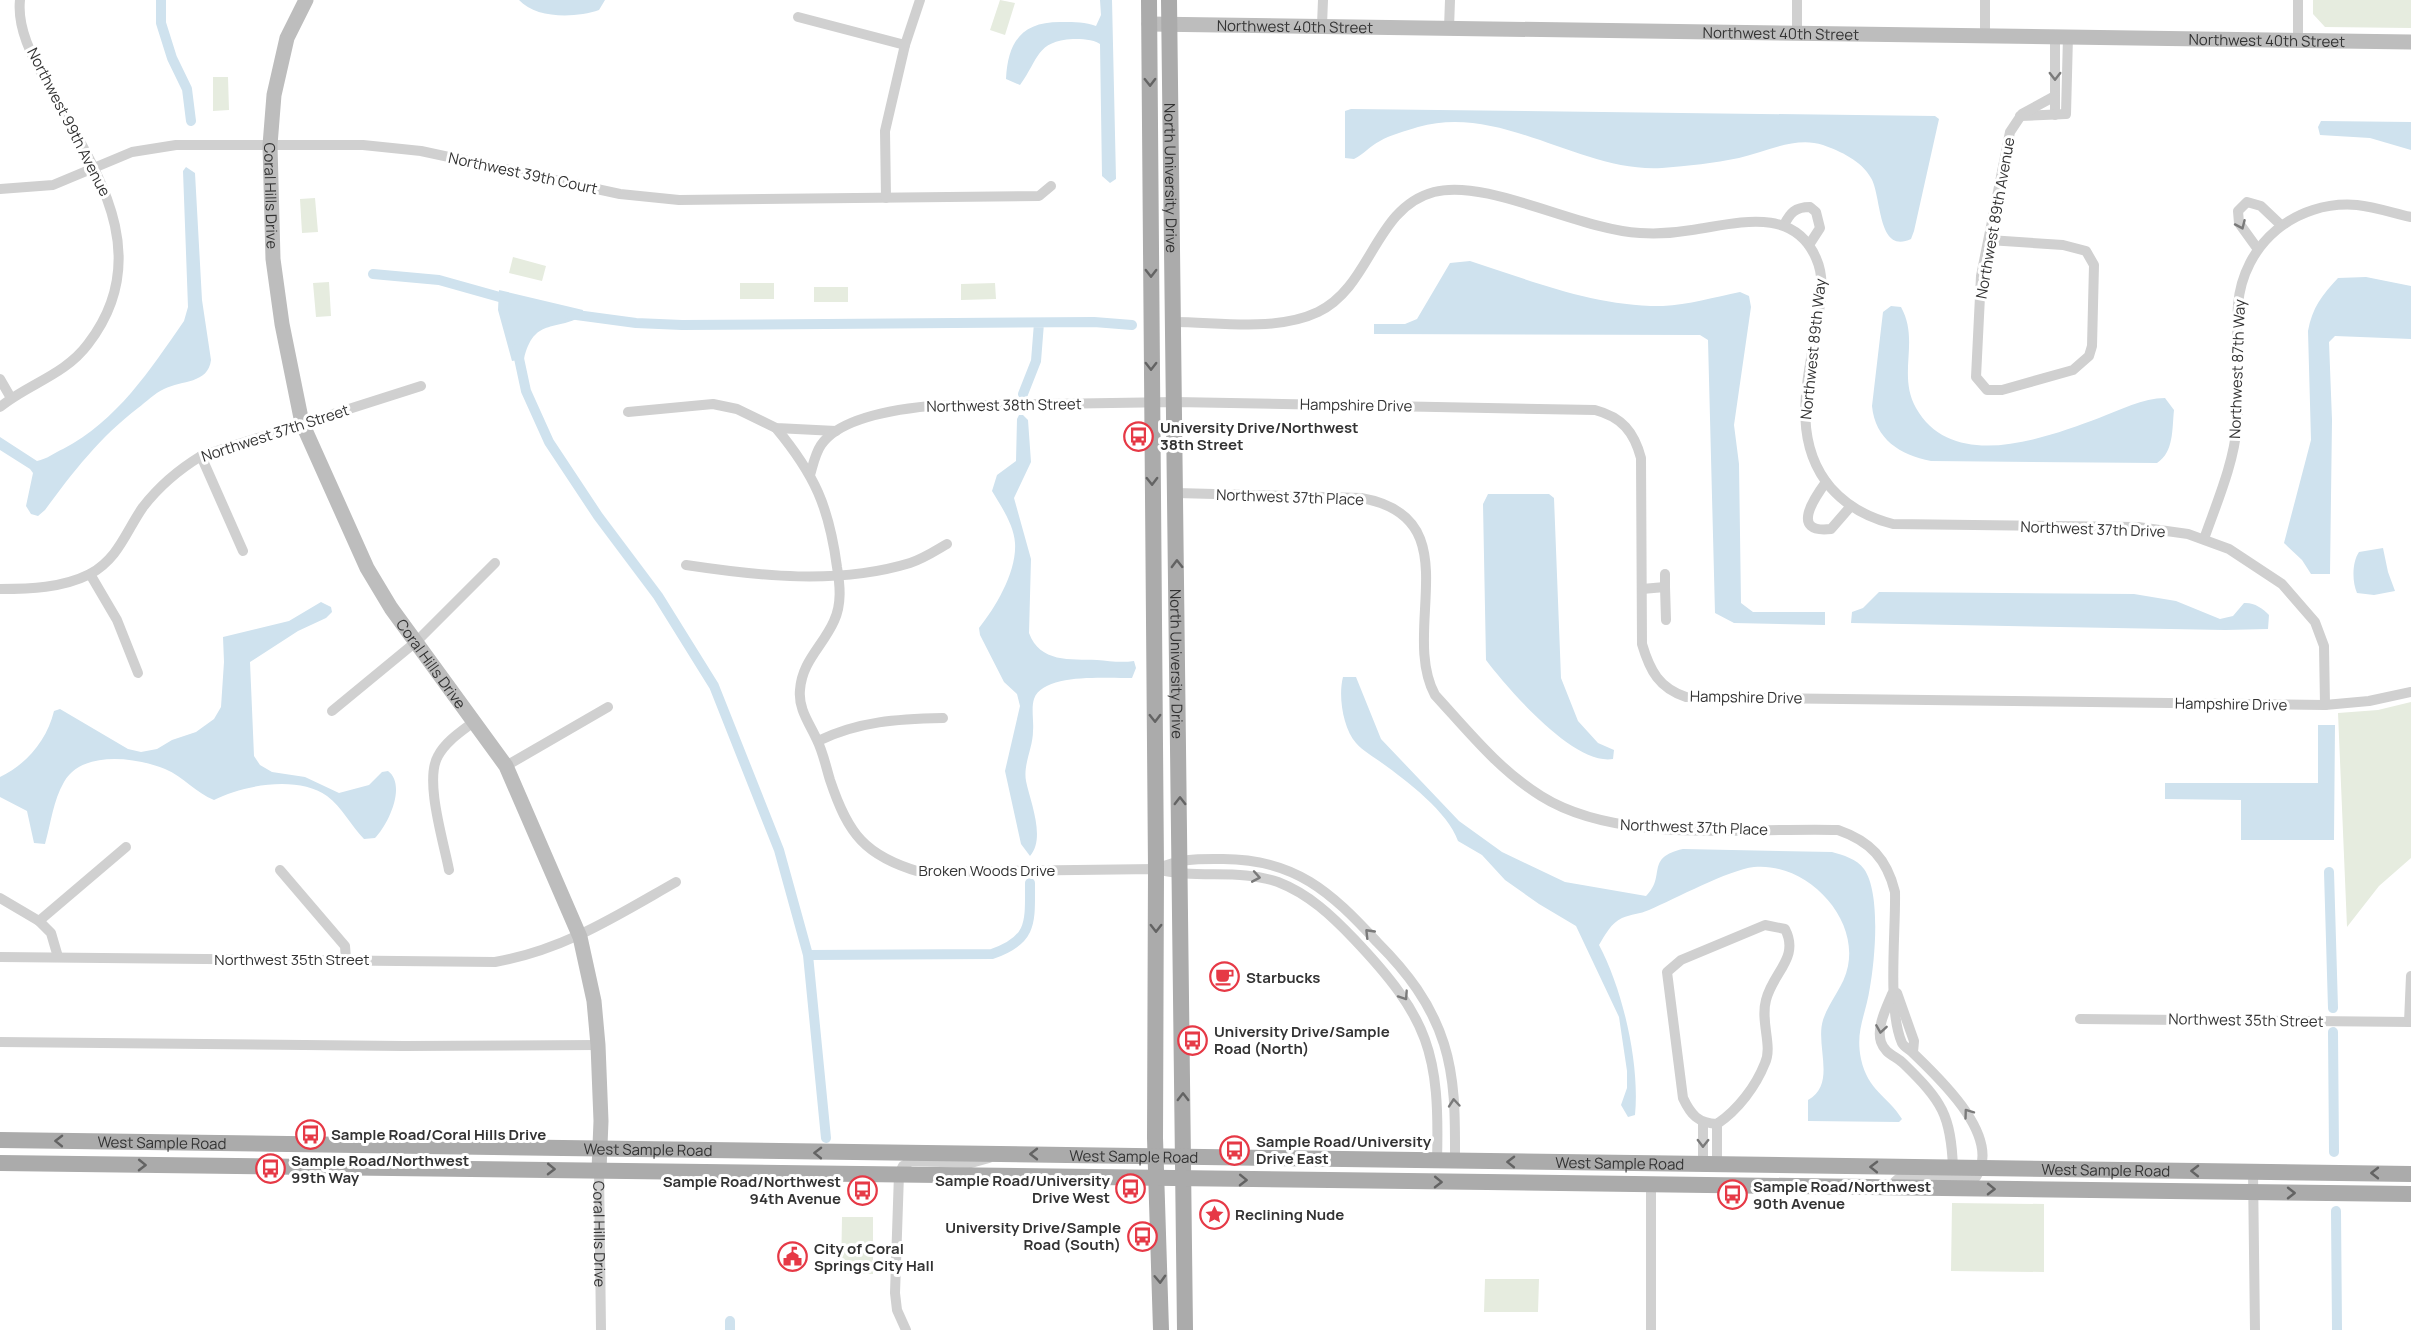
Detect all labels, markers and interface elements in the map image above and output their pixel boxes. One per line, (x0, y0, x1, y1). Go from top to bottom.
street label: Northwest 40th Street (1217, 14, 1373, 38)
street label: Northwest 40th Street (1703, 21, 1859, 45)
street label: Northwest 40th Street (2189, 28, 2345, 52)
street label: Northwest 99th Avenue (22, 44, 116, 200)
one-way arrow (2049, 71, 2061, 80)
one-way arrow (1144, 78, 1156, 87)
street label: North University Drive (1160, 103, 1183, 253)
street label: Northwest 89th Avenue (1970, 135, 2020, 300)
street label: Coral Hills Drive (259, 142, 283, 250)
street label: Northwest 39th Court (447, 147, 599, 199)
one-way arrow (2234, 218, 2246, 229)
one-way arrow (1145, 268, 1157, 277)
street label: Northwest 89th Way (1795, 278, 1831, 420)
street label: Northwest 87th Way (2224, 299, 2250, 439)
one-way arrow (1145, 361, 1157, 370)
street label: Northwest 38th Street (926, 393, 1082, 417)
street label: Hampshire Drive (1300, 394, 1413, 416)
street label: Northwest 37th Street (198, 399, 352, 467)
place label: University Drive/Northwest 38th Street (1160, 417, 1359, 455)
bus stop icon: University Drive/Northwest 38th Street (1123, 420, 1155, 452)
one-way arrow (1146, 477, 1158, 486)
street label: Northwest 37th Place (1216, 484, 1364, 510)
street label: Northwest 37th Drive (2020, 516, 2166, 542)
one-way arrow (1171, 559, 1184, 568)
street label: North University Drive (1166, 589, 1188, 739)
street label: Coral Hills Drive (392, 614, 471, 713)
street label: Hampshire Drive (1690, 686, 1803, 708)
street label: Hampshire Drive (2175, 693, 2288, 715)
one-way arrow (1148, 714, 1161, 723)
one-way arrow (1174, 796, 1186, 805)
street label: Northwest 37th Place (1620, 814, 1768, 840)
street label: Broken Woods Drive (919, 860, 1056, 881)
one-way arrow (1250, 870, 1260, 883)
one-way arrow (1150, 923, 1162, 932)
one-way arrow (1366, 929, 1377, 940)
street label: Northwest 35th Street (214, 949, 370, 970)
cafe icon: Starbucks (1209, 961, 1241, 993)
place label: Starbucks (1246, 967, 1320, 988)
one-way arrow (1397, 990, 1408, 1001)
street label: Northwest 35th Street (2168, 1008, 2324, 1032)
place label: University Drive/Sample Road (North) (1214, 1021, 1390, 1059)
bus stop icon: University Drive/Sample Road (North) (1177, 1024, 1209, 1056)
one-way arrow (1876, 1024, 1888, 1033)
one-way arrow (1176, 1093, 1189, 1102)
one-way arrow (1448, 1098, 1461, 1107)
one-way arrow (1964, 1109, 1975, 1120)
bus stop icon: Sample Road/Coral Hills Drive (294, 1118, 326, 1150)
place label: Sample Road/Coral Hills Drive (331, 1124, 546, 1145)
street label: West Sample Road (97, 1131, 227, 1154)
place label: Sample Road/University Drive East (1256, 1131, 1432, 1169)
bus stop icon: Sample Road/University Drive East (1219, 1134, 1251, 1166)
one-way arrow (54, 1135, 63, 1147)
street label: West Sample Road (583, 1138, 713, 1161)
one-way arrow (1697, 1139, 1709, 1148)
street label: West Sample Road (1069, 1145, 1198, 1167)
one-way arrow (814, 1147, 823, 1159)
one-way arrow (1030, 1148, 1039, 1160)
place label: Sample Road/Northwest 99th Way (291, 1150, 469, 1188)
street label: West Sample Road (1555, 1151, 1684, 1174)
bus stop icon: Sample Road/Northwest 99th Way (254, 1153, 286, 1185)
one-way arrow (1507, 1156, 1516, 1168)
one-way arrow (138, 1158, 147, 1171)
street label: West Sample Road (2041, 1158, 2170, 1181)
one-way arrow (1870, 1161, 1879, 1173)
one-way arrow (547, 1163, 556, 1175)
one-way arrow (2190, 1165, 2199, 1177)
one-way arrow (2370, 1167, 2379, 1180)
place label: Sample Road/University Drive West (935, 1170, 1111, 1208)
place label: Sample Road/Northwest 94th Avenue (663, 1171, 841, 1209)
bus stop icon: Sample Road/University Drive West (1115, 1173, 1147, 1205)
bus stop icon: Sample Road/Northwest 94th Avenue (846, 1174, 878, 1206)
one-way arrow (1239, 1174, 1248, 1186)
one-way arrow (1434, 1176, 1443, 1188)
place label: Sample Road/Northwest 90th Avenue (1753, 1176, 1931, 1214)
bus stop icon: Sample Road/Northwest 90th Avenue (1716, 1179, 1748, 1211)
street label: Coral Hills Drive (589, 1181, 611, 1288)
one-way arrow (1987, 1183, 1996, 1195)
one-way arrow (2287, 1187, 2296, 1199)
place icon: Reclining Nude (1198, 1198, 1230, 1230)
place label: Reclining Nude (1235, 1204, 1344, 1225)
place label: University Drive/Sample Road (South) (945, 1217, 1121, 1255)
bus stop icon: University Drive/Sample Road (South) (1126, 1220, 1158, 1252)
place label: City of Coral Springs City Hall (814, 1238, 934, 1276)
public building icon: City of Coral Springs City Hall (777, 1241, 809, 1273)
one-way arrow (1153, 1275, 1166, 1284)

